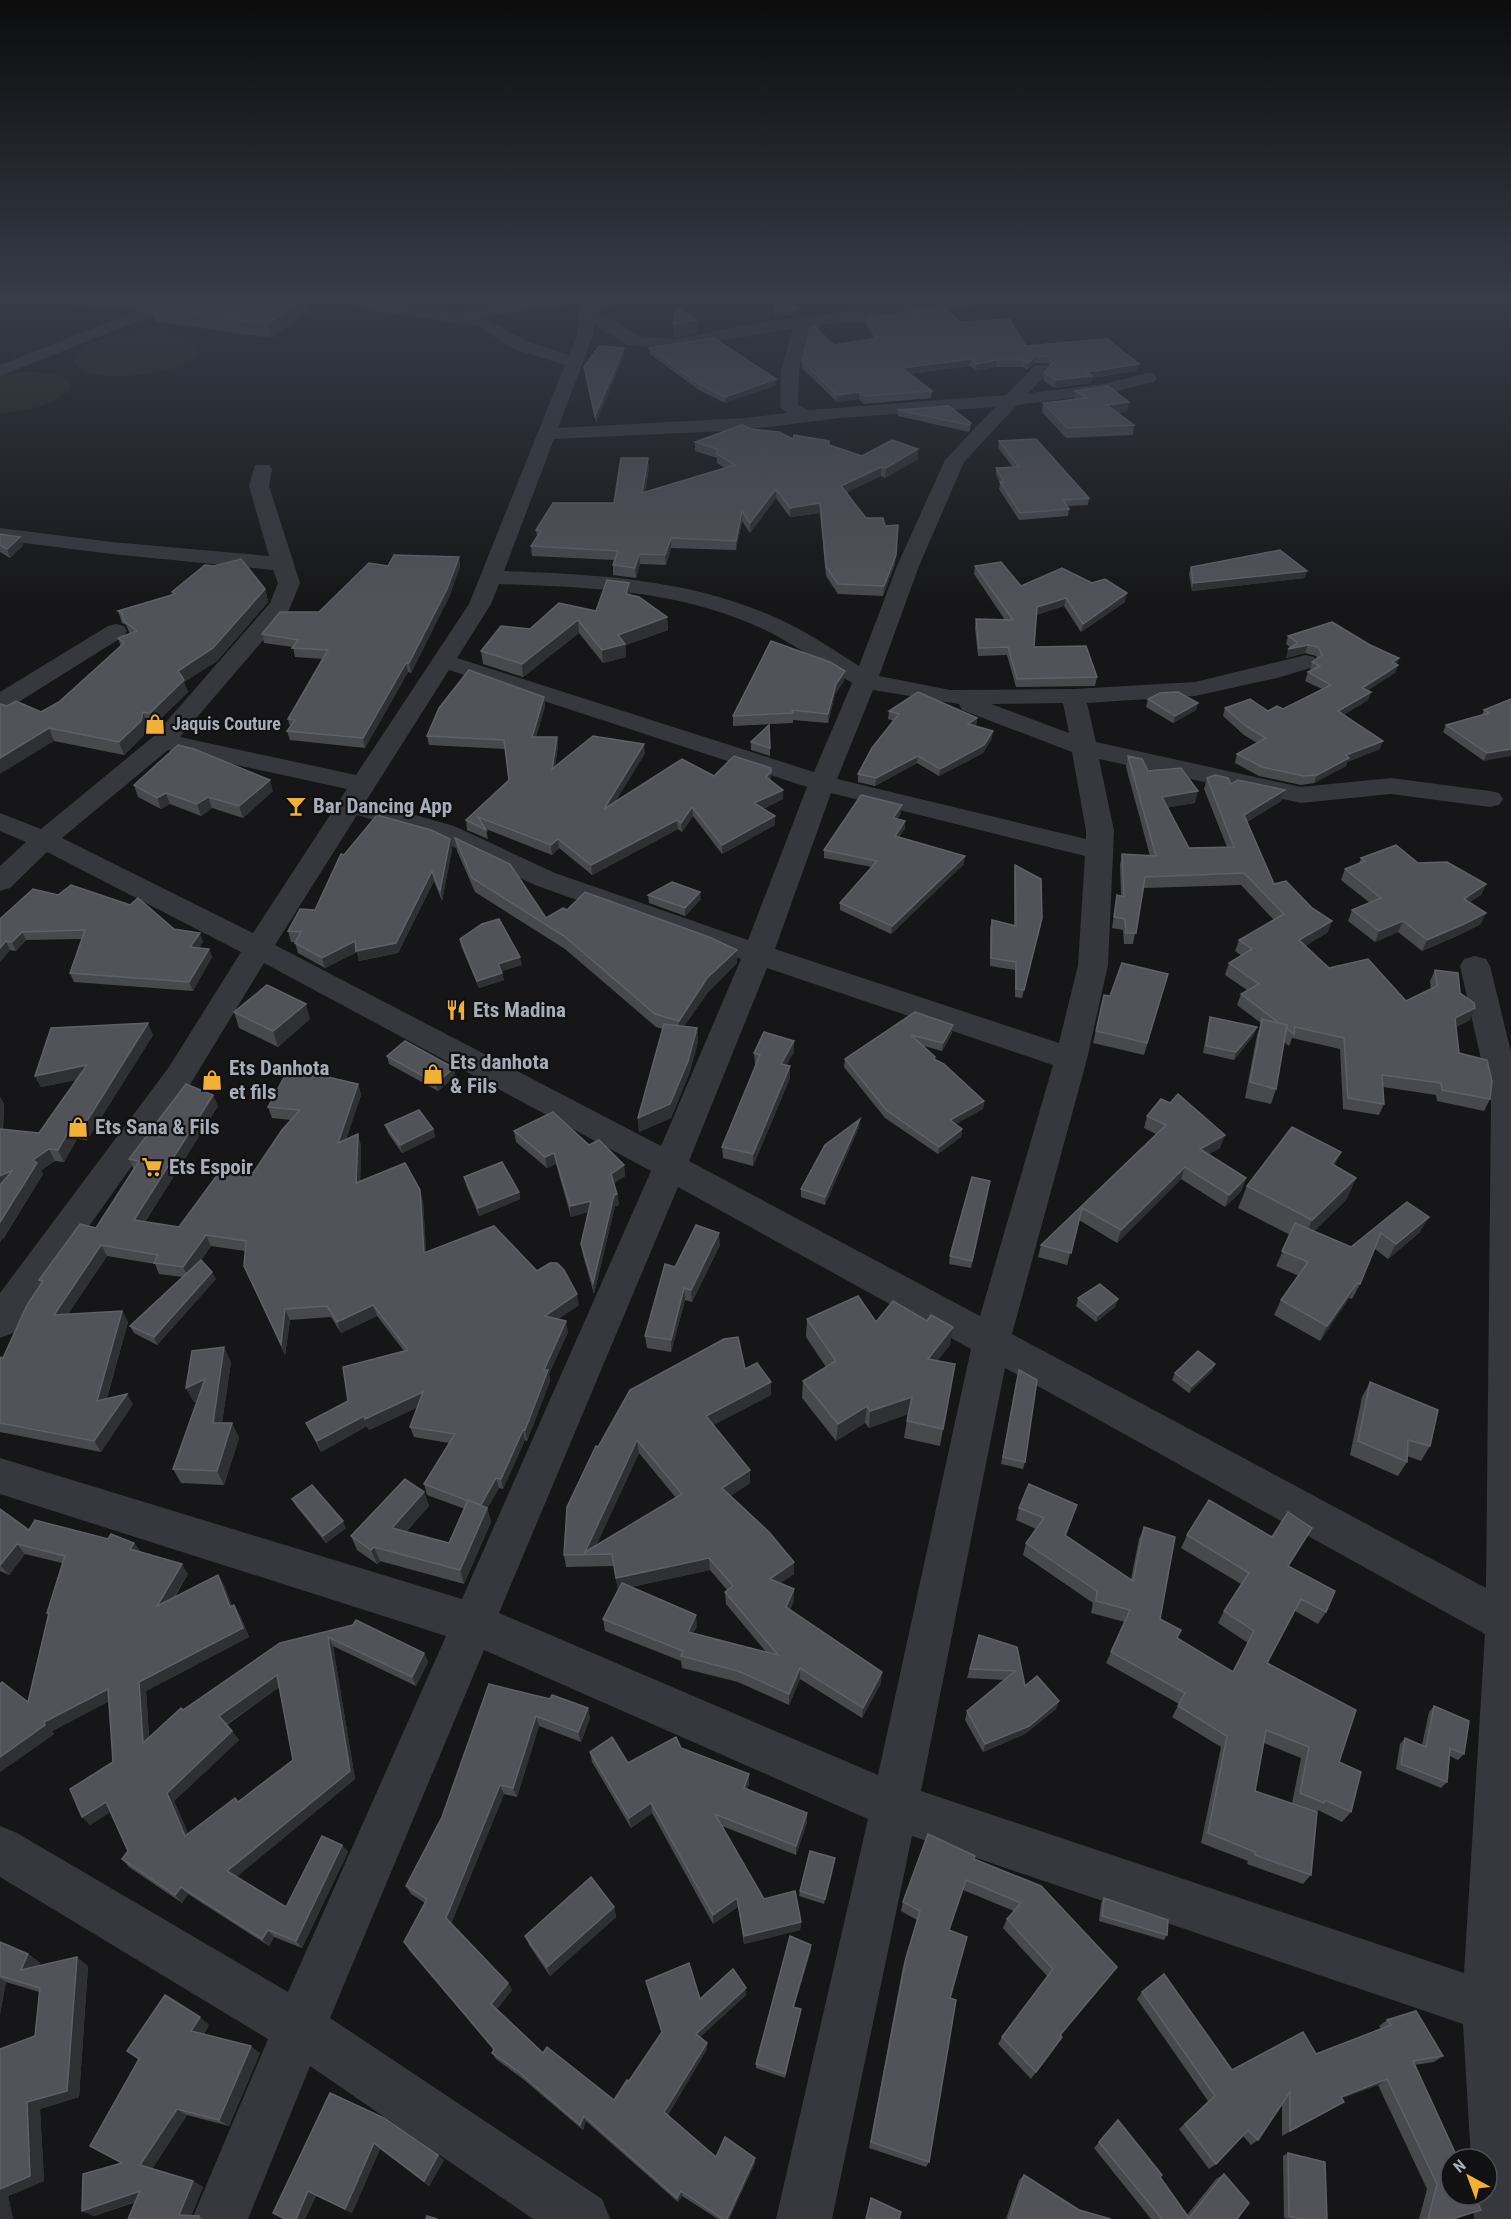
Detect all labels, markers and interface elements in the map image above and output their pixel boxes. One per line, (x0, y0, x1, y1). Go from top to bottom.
shop icon: Jaquis Couture (143, 712, 167, 736)
place label: Jaquis Couture (172, 713, 281, 734)
bar icon: Bar Dancing App (284, 794, 308, 818)
place label: Bar Dancing App (313, 794, 452, 818)
restaurant icon: Ets Madina (444, 998, 468, 1022)
place label: Ets Madina (473, 998, 566, 1022)
place label: Ets danhota & Fils (450, 1050, 549, 1098)
place label: Ets Danhota et fils (229, 1056, 329, 1104)
shop icon: Ets danhota & Fils (421, 1062, 445, 1086)
shop icon: Ets Danhota et fils (200, 1068, 224, 1092)
shop icon: Ets Sana & Fils (66, 1115, 90, 1139)
place label: Ets Sana & Fils (95, 1115, 220, 1139)
supermarket icon: Ets Espoir (140, 1155, 164, 1179)
place label: Ets Espoir (169, 1155, 253, 1179)
north arrow (1439, 2147, 1499, 2207)
text: N (1450, 2156, 1469, 2176)

